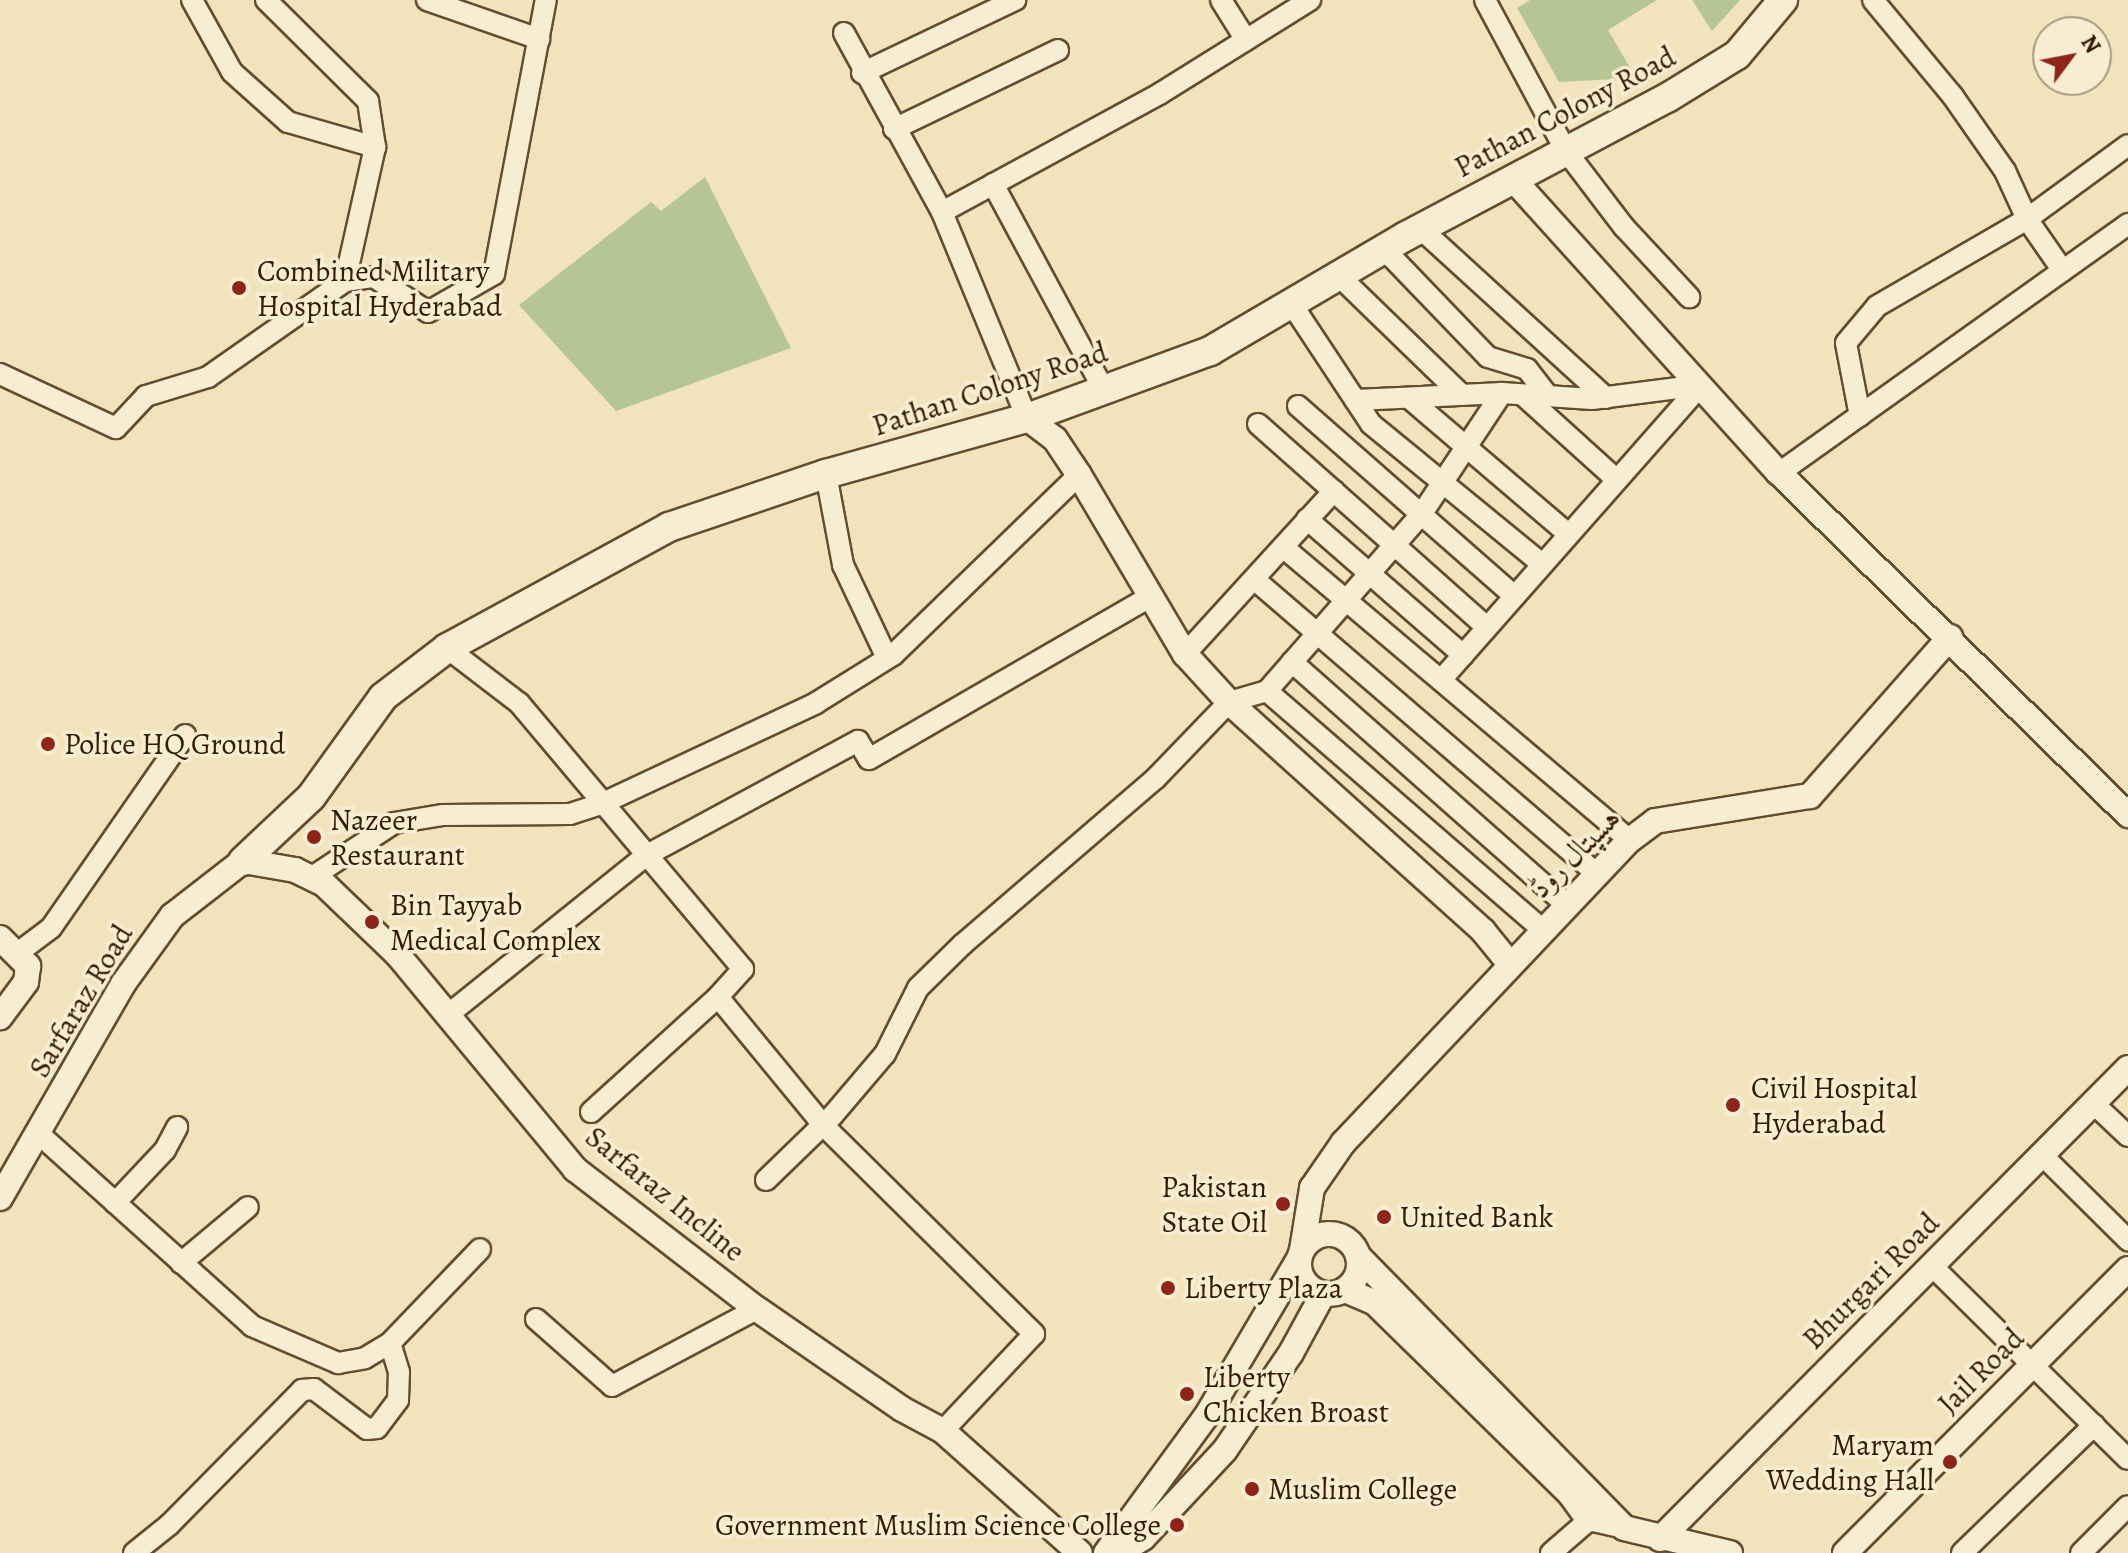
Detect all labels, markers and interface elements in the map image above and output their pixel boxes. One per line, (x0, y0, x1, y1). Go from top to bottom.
north arrow (2032, 16, 2112, 96)
text: N (2074, 30, 2108, 59)
street label: Pathan Colony Road (1448, 39, 1682, 185)
place label: Combined Military Hospital Hyderabad (257, 253, 502, 324)
marker: Combined Military Hospital Hyderabad (228, 277, 250, 299)
street label: Pathan Colony Road (868, 334, 1112, 444)
place label: Police HQ Ground (64, 726, 285, 762)
marker: Police HQ Ground (39, 735, 57, 753)
street label: ہسپتال روڈ (1522, 800, 1628, 906)
place label: Nazeer Restaurant (330, 802, 465, 872)
marker: Nazeer Restaurant (305, 828, 323, 846)
place label: Bin Tayyab Medical Complex (390, 887, 601, 958)
marker: Bin Tayyab Medical Complex (361, 911, 383, 933)
street label: Sarfaraz Road (21, 918, 141, 1084)
place label: Civil Hospital Hyderabad (1751, 1070, 1917, 1140)
marker: Civil Hospital Hyderabad (1722, 1094, 1744, 1116)
street label: Sarfaraz Incline (578, 1119, 752, 1269)
place label: Pakistan State Oil (1161, 1169, 1267, 1240)
marker: Pakistan State Oil (1274, 1195, 1292, 1213)
place label: United Bank (1400, 1199, 1553, 1235)
street label: Bhurgari Road (1795, 1205, 1947, 1357)
marker: United Bank (1375, 1208, 1393, 1226)
place label: Liberty Plaza (1184, 1270, 1343, 1306)
marker: Liberty Plaza (1159, 1279, 1177, 1297)
street label: Jail Road (1930, 1320, 2032, 1422)
place label: Liberty Chicken Broast (1203, 1359, 1389, 1430)
marker: Liberty Chicken Broast (1178, 1385, 1196, 1403)
place label: Maryam Wedding Hall (1766, 1427, 1934, 1498)
marker: Maryam Wedding Hall (1941, 1453, 1959, 1471)
place label: Muslim College (1268, 1471, 1457, 1507)
marker: Muslim College (1243, 1480, 1261, 1498)
place label: Government Muslim Science College (715, 1507, 1161, 1543)
marker: Government Muslim Science College (1168, 1516, 1186, 1534)

